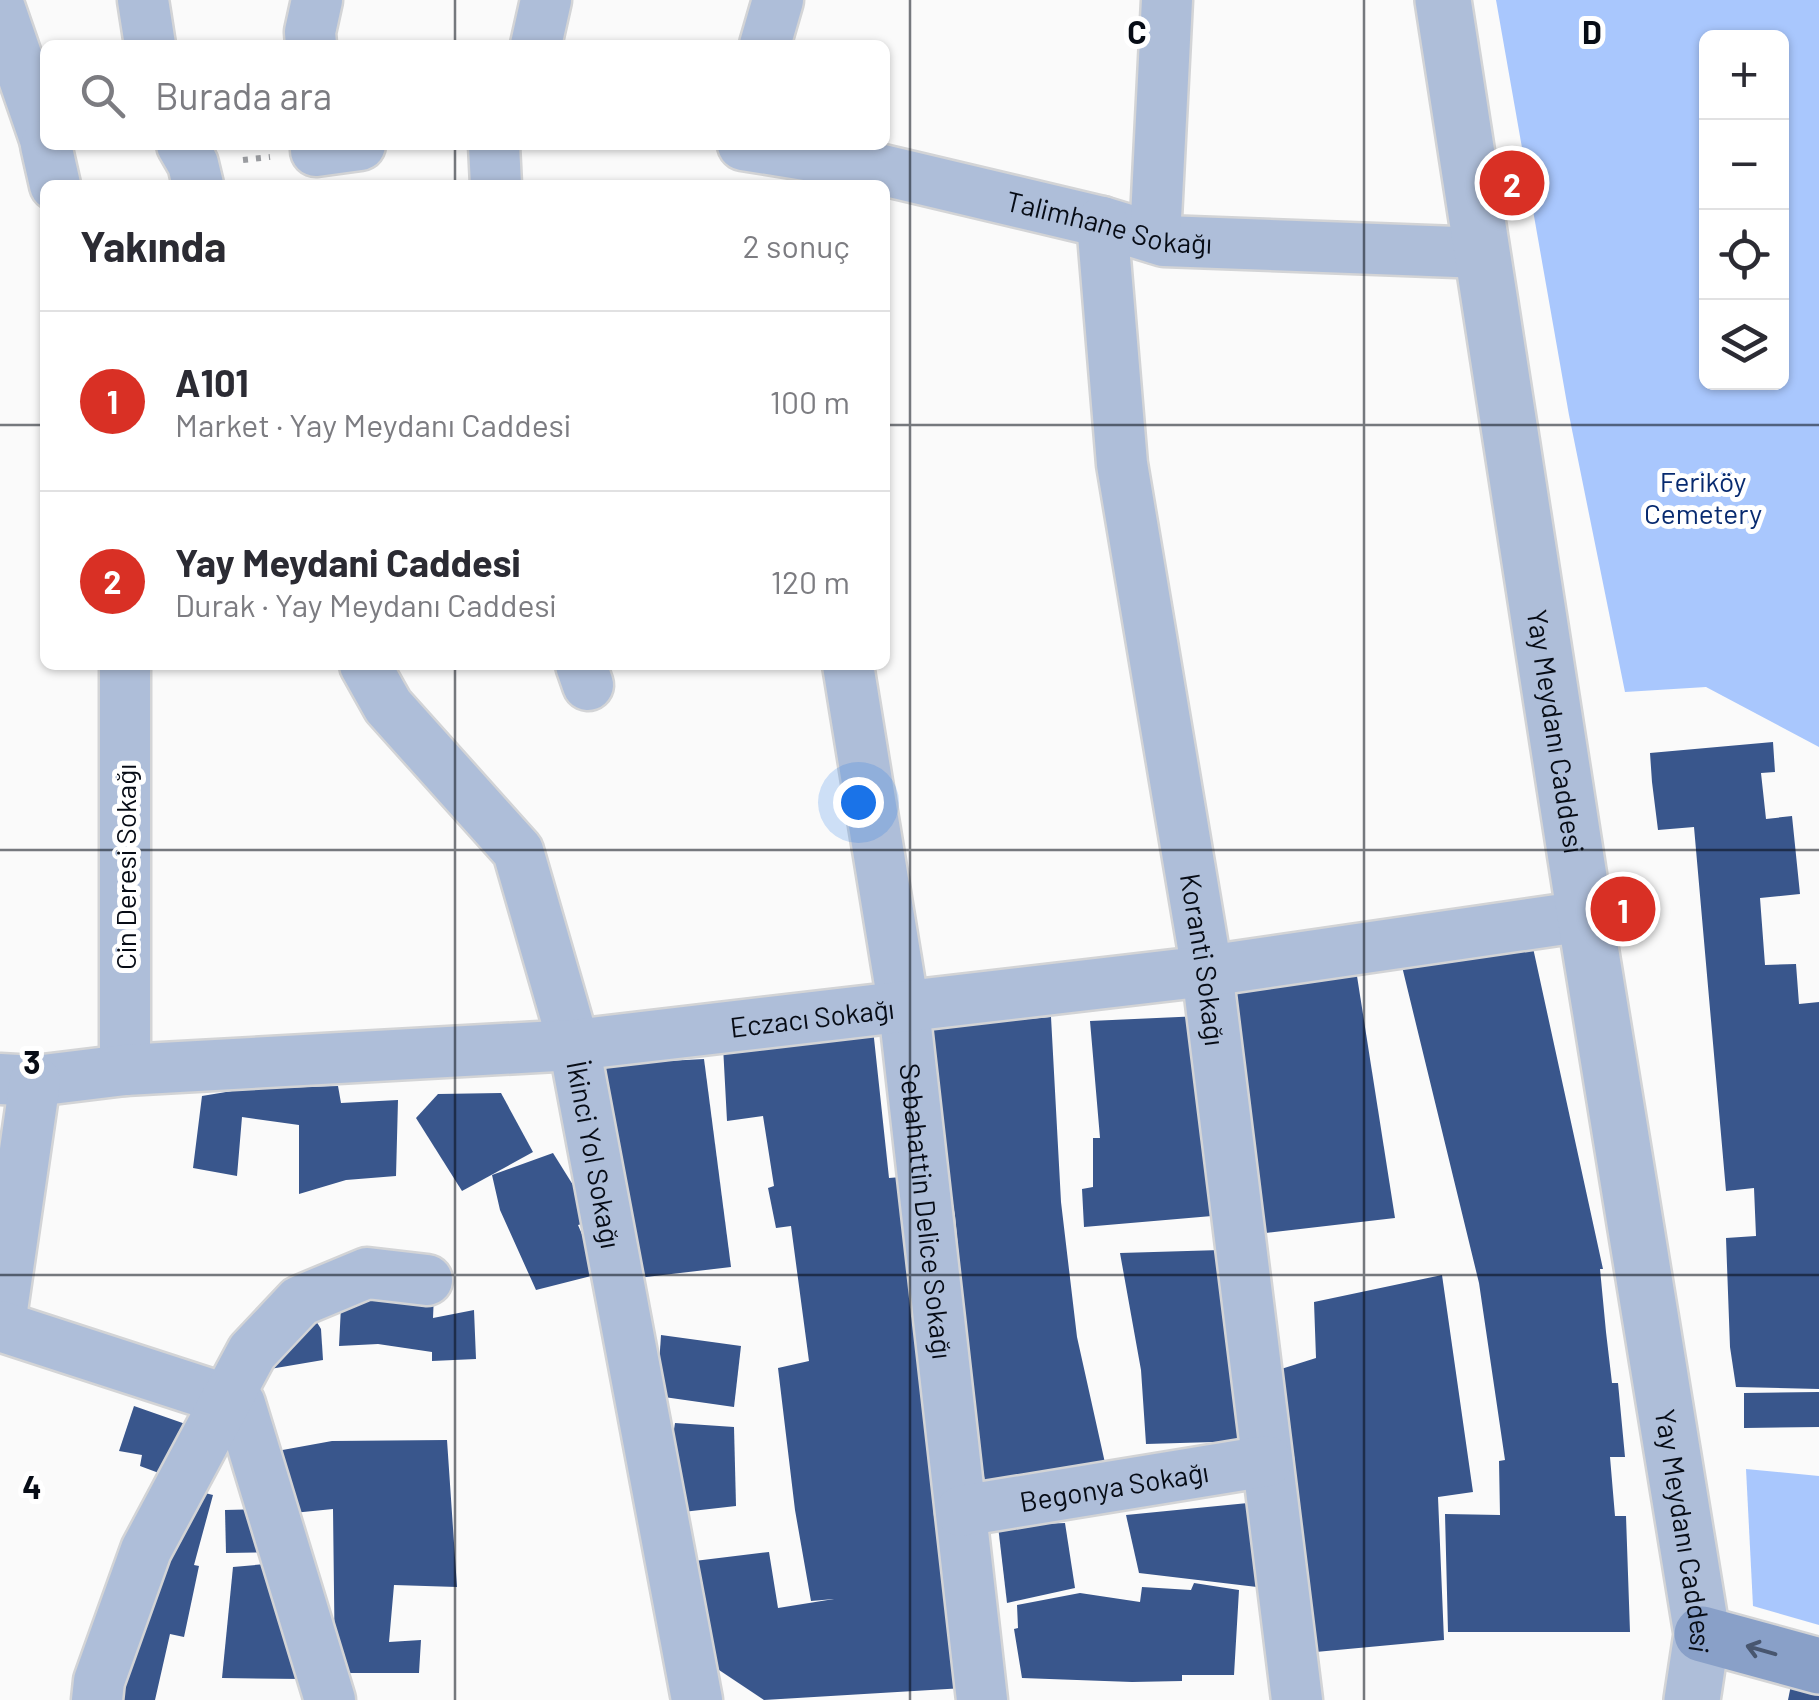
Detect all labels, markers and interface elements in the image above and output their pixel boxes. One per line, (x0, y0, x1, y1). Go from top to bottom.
text: C (1127, 12, 1147, 50)
text: D (1582, 12, 1602, 50)
map controls (1699, 30, 1789, 390)
button: + (1699, 30, 1789, 120)
search box (40, 40, 890, 150)
icon: search (75, 68, 130, 123)
text: Burada ara (155, 72, 332, 118)
button: − (1699, 120, 1789, 210)
pin: 2 (1480, 146, 1544, 220)
street label: Talimhane Sokağı (1003, 183, 1213, 260)
button: locate (1699, 210, 1789, 300)
text: Yakında (80, 220, 226, 270)
text: 2 sonuç (743, 226, 850, 264)
button: layers (1699, 300, 1789, 390)
text: A101 (175, 359, 249, 405)
text: 1 (107, 382, 118, 420)
text: 100 m (770, 382, 850, 420)
text: Market · Yay Meydanı Caddesi (175, 405, 571, 443)
park label: Feriköy Cemetery (1644, 464, 1762, 530)
text: Yay Meydani Caddesi (175, 539, 521, 585)
text: 2 (104, 562, 121, 600)
text: 120 m (771, 562, 850, 600)
text: Durak · Yay Meydanı Caddesi (175, 585, 556, 623)
street label: Yay Meydanı Caddesi (1521, 607, 1592, 856)
street label: Cin Deresi Sokağı (108, 764, 142, 970)
your location (833, 777, 884, 828)
street label: Koranti Sokağı (1174, 871, 1233, 1048)
pin: 1 (1590, 872, 1656, 946)
street label: Eczacı Sokağı (728, 991, 896, 1044)
text: 3 (23, 1042, 41, 1080)
street label: İkinci Yol Sokağı (560, 1058, 629, 1251)
street label: Sebahattin Delice Sokağı (893, 1061, 960, 1361)
street label: Yay Meydanı Caddesi (1649, 1407, 1719, 1655)
street label: Begonya Sokağı (1017, 1454, 1211, 1518)
text: 4 (22, 1467, 42, 1505)
one-way arrow (1745, 1639, 1777, 1658)

